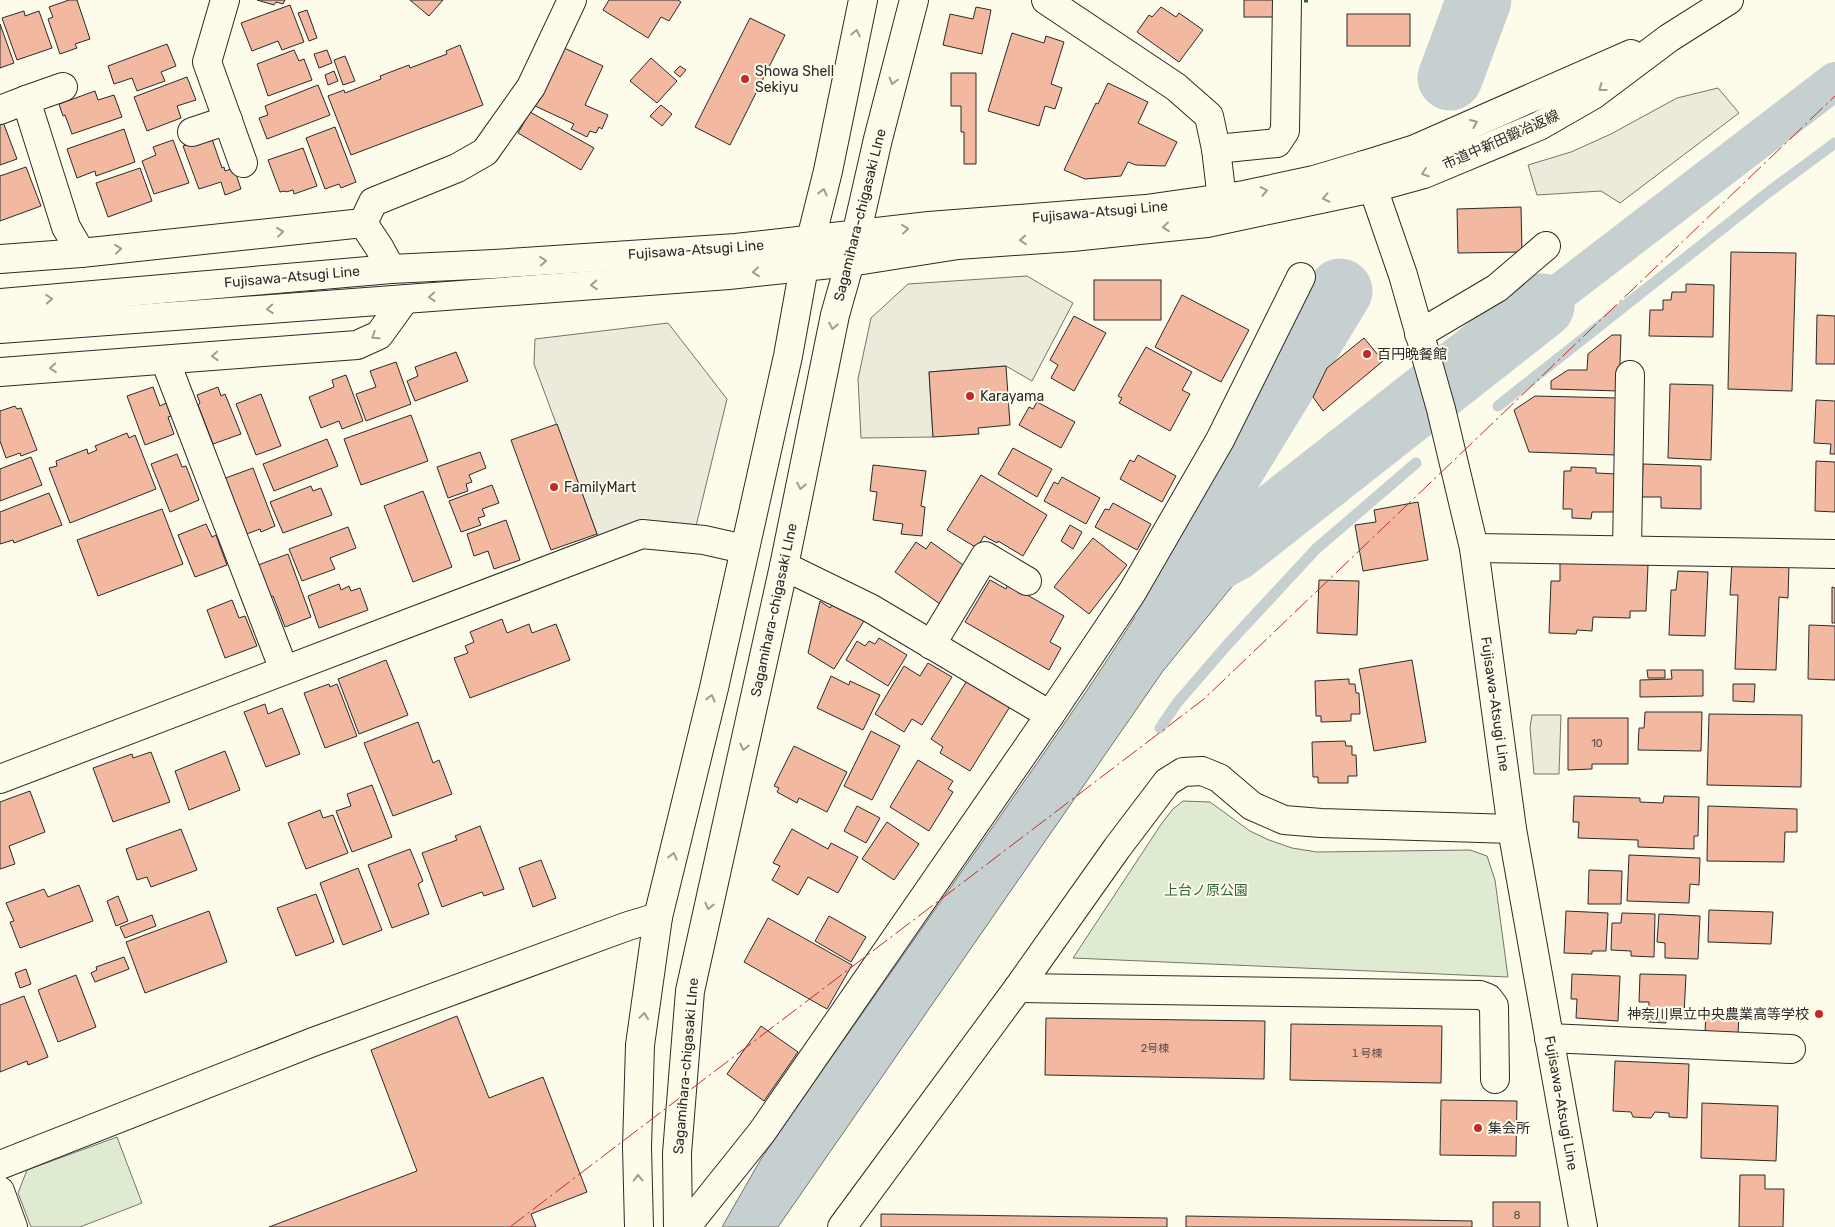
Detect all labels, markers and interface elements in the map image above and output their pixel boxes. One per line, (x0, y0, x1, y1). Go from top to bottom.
one-way arrow (851, 29, 861, 38)
place label: Showa Shell Sekiyu (755, 63, 834, 96)
marker: Showa Shell Sekiyu (739, 73, 751, 85)
one-way arrow (888, 77, 899, 86)
one-way arrow (1599, 83, 1608, 91)
street label: 市道中新田鍛冶返線 (1440, 107, 1562, 173)
one-way arrow (1469, 119, 1478, 129)
street label: Sagamihara-chigasaki LIne (830, 127, 890, 303)
one-way arrow (1421, 167, 1429, 177)
one-way arrow (1259, 187, 1268, 197)
one-way arrow (817, 189, 827, 197)
one-way arrow (1321, 192, 1330, 203)
street label: Fujisawa-Atsugi Line (1031, 198, 1169, 226)
one-way arrow (1162, 222, 1170, 233)
one-way arrow (902, 224, 910, 235)
one-way arrow (276, 227, 284, 238)
one-way arrow (1019, 235, 1027, 246)
street label: Fujisawa-Atsugi Line (627, 237, 765, 263)
one-way arrow (115, 244, 123, 255)
one-way arrow (539, 255, 547, 266)
street label: Fujisawa-Atsugi Line (223, 263, 361, 291)
one-way arrow (752, 266, 760, 277)
one-way arrow (590, 279, 598, 290)
one-way arrow (428, 291, 436, 302)
one-way arrow (45, 293, 53, 304)
one-way arrow (266, 303, 274, 314)
one-way arrow (828, 322, 838, 331)
one-way arrow (371, 330, 380, 339)
place label: 百円晩餐館 (1377, 346, 1447, 363)
marker: 百円晩餐館 (1361, 348, 1373, 360)
one-way arrow (211, 351, 219, 362)
one-way arrow (49, 363, 57, 374)
place label: Karayama (980, 388, 1044, 405)
marker: Karayama (964, 390, 976, 402)
place label: FamilyMart (564, 479, 637, 496)
marker: FamilyMart (548, 481, 560, 493)
one-way arrow (796, 481, 806, 490)
street label: Sagamihara-chigasaki LIne (747, 522, 801, 698)
street label: Fujisawa-Atsugi Line (1477, 635, 1513, 773)
one-way arrow (705, 694, 716, 703)
house number: 10 (1591, 737, 1603, 750)
one-way arrow (739, 743, 750, 751)
one-way arrow (667, 852, 678, 861)
park label: 上台ノ原公園 (1164, 882, 1248, 899)
one-way arrow (704, 901, 715, 910)
street label: Sagamihara-chigasaki LIne (670, 977, 702, 1155)
place label: 神奈川県立中央農業高等学校 (1627, 1006, 1809, 1023)
marker: 神奈川県立中央農業高等学校 (1813, 1008, 1825, 1020)
one-way arrow (638, 1012, 649, 1020)
street label: Fujisawa-Atsugi Line (1541, 1034, 1581, 1172)
house number: 2号棟 (1141, 1042, 1169, 1055)
house number: １号棟 (1350, 1047, 1383, 1060)
place label: 集会所 (1488, 1120, 1530, 1137)
marker: 集会所 (1472, 1122, 1484, 1134)
one-way arrow (633, 1174, 643, 1182)
house number: 8 (1514, 1209, 1521, 1222)

